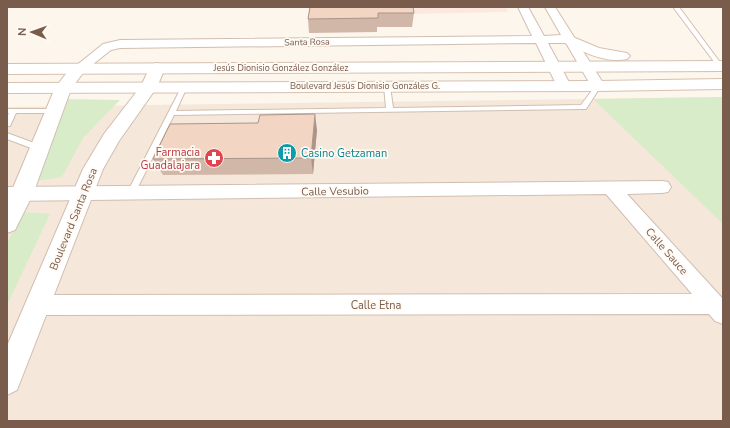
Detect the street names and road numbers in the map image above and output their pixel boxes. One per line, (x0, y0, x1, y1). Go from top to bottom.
street label: Santa Rosa (284, 36, 330, 48)
street label: Jesús Dionisio González González (213, 62, 348, 74)
street label: Boulevard Jesús Dionisio Gonzáles G. (290, 80, 440, 92)
street label: Boulevard Santa Rosa (46, 166, 101, 273)
street label: Calle Vesubio (301, 183, 369, 200)
street label: Calle Sauce (642, 225, 691, 278)
street label: Calle Etna (351, 298, 401, 313)

